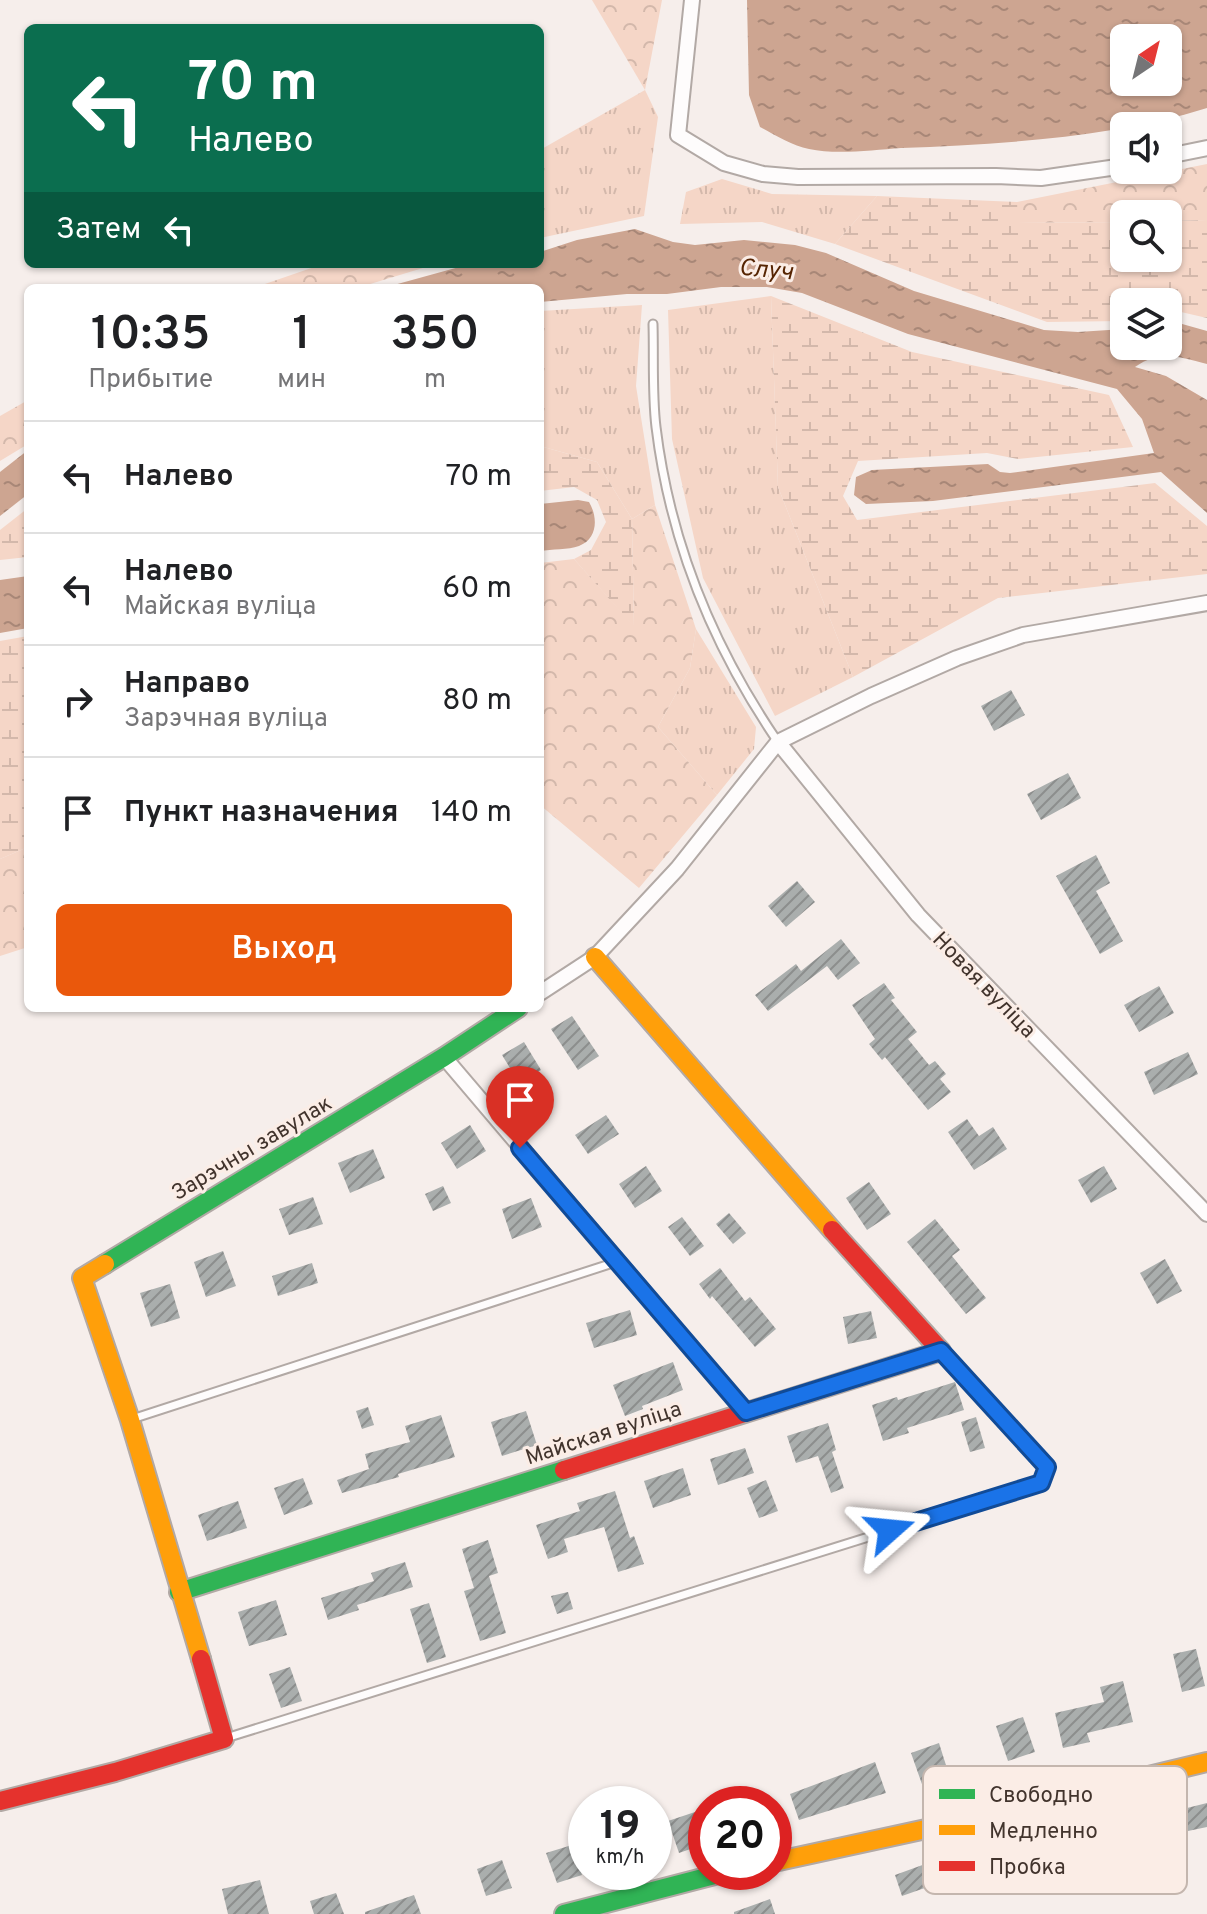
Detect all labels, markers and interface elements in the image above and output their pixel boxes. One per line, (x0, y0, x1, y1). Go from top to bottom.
north arrow (1110, 24, 1182, 96)
map controls (1110, 24, 1182, 360)
text: 70 m (188, 50, 318, 120)
icon: left (56, 56, 160, 160)
button: sound (1110, 112, 1182, 184)
text: Налево (188, 119, 314, 165)
button: search (1110, 200, 1182, 272)
icon: left (157, 208, 201, 252)
text: Затем (56, 212, 141, 249)
water label: Случ (738, 254, 795, 288)
button: layers (1110, 288, 1182, 360)
text: 10:35 (91, 306, 211, 366)
text: 1 (292, 306, 311, 366)
text: 350 (390, 306, 480, 366)
text: Прибытие (88, 364, 213, 397)
text: мин (277, 364, 326, 397)
text: m (424, 364, 446, 397)
icon: left (56, 455, 100, 499)
text: Налево (124, 459, 233, 496)
text: 70 m (446, 459, 512, 496)
text: Налево (124, 554, 233, 591)
icon: left (56, 567, 100, 611)
text: 60 m (442, 571, 512, 608)
text: Майская вуліца (124, 591, 316, 624)
text: Направо (124, 666, 250, 703)
icon: right (56, 679, 100, 723)
text: 80 m (442, 683, 512, 720)
text: Зарэчная вуліца (124, 703, 328, 736)
icon: arrive (56, 791, 100, 835)
text: Пункт назначения (124, 795, 398, 832)
text: 140 m (431, 795, 512, 832)
button: Выход (56, 904, 512, 996)
street label: Новая вуліца (926, 927, 1041, 1045)
pin (486, 1066, 554, 1148)
icon: arrive (498, 1078, 542, 1122)
street label: Зарэчны завулак (167, 1091, 337, 1208)
street label: Майская вуліца (522, 1396, 685, 1472)
position arrow (848, 1488, 932, 1572)
legend (923, 1766, 1187, 1894)
text: Свободно (989, 1783, 1093, 1810)
speed limit sign: 20 (688, 1786, 792, 1890)
text: 19 (600, 1803, 640, 1853)
text: Медленно (989, 1819, 1098, 1846)
text: km/h (596, 1845, 644, 1871)
text: Пробка (989, 1855, 1066, 1882)

